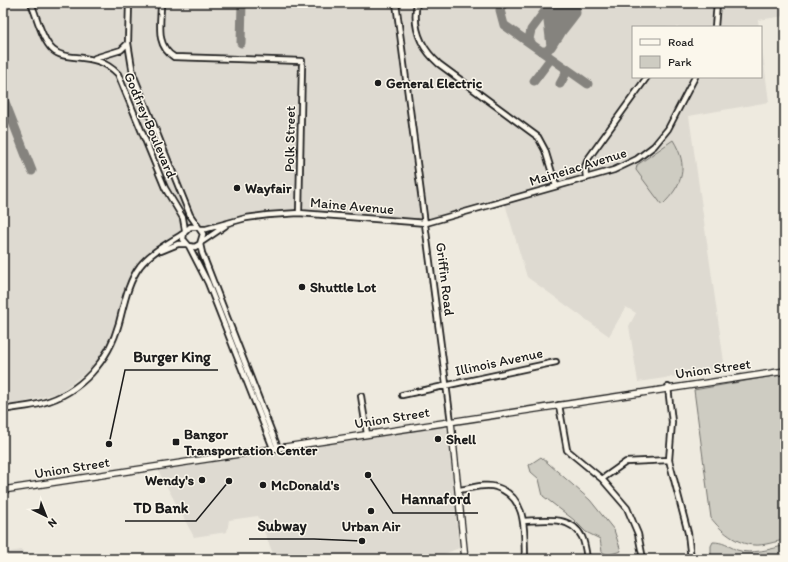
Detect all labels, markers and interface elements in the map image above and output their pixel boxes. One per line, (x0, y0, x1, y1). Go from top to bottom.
legend (632, 26, 762, 78)
text: Road (668, 35, 694, 49)
text: Park (668, 55, 692, 69)
street label: Godfrey Boulevard (120, 70, 180, 181)
place label: General Electric (386, 75, 483, 92)
marker: General Electric (373, 78, 383, 88)
street label: Polk Street (281, 106, 299, 172)
street label: Maineiac Avenue (527, 144, 629, 190)
place label: Wayfair (245, 180, 292, 197)
marker: Wayfair (232, 183, 242, 193)
street label: Maine Avenue (309, 194, 395, 218)
street label: Griffin Road (432, 241, 458, 317)
place label: Shuttle Lot (310, 279, 377, 296)
marker: Shuttle Lot (297, 282, 307, 292)
callout: Burger King (125, 343, 218, 370)
street label: Illinois Avenue (454, 344, 545, 380)
text: Burger King (133, 348, 211, 367)
street label: Union Street (674, 355, 752, 383)
street label: Union Street (353, 404, 431, 432)
place label: Bangor Transportation Center (183, 426, 318, 459)
place label: Shell (446, 431, 477, 448)
marker: Shell (433, 434, 443, 444)
marker: Bangor Transportation Center (171, 437, 181, 447)
street label: Union Street (33, 454, 111, 482)
place label: Wendy's (145, 472, 194, 489)
marker: Wendy's (197, 475, 207, 485)
place label: McDonald's (271, 477, 340, 494)
marker: McDonald's (258, 480, 268, 490)
callout: Hannaford (393, 486, 478, 513)
text: Hannaford (401, 490, 472, 508)
callout: TD Bank (125, 494, 196, 521)
north arrow (26, 496, 66, 536)
text: TD Bank (132, 499, 189, 517)
marker: Urban Air (366, 506, 376, 516)
callout: Subway (249, 512, 314, 539)
text: N (45, 516, 60, 530)
text: Subway (257, 517, 308, 536)
place label: Urban Air (342, 518, 401, 535)

